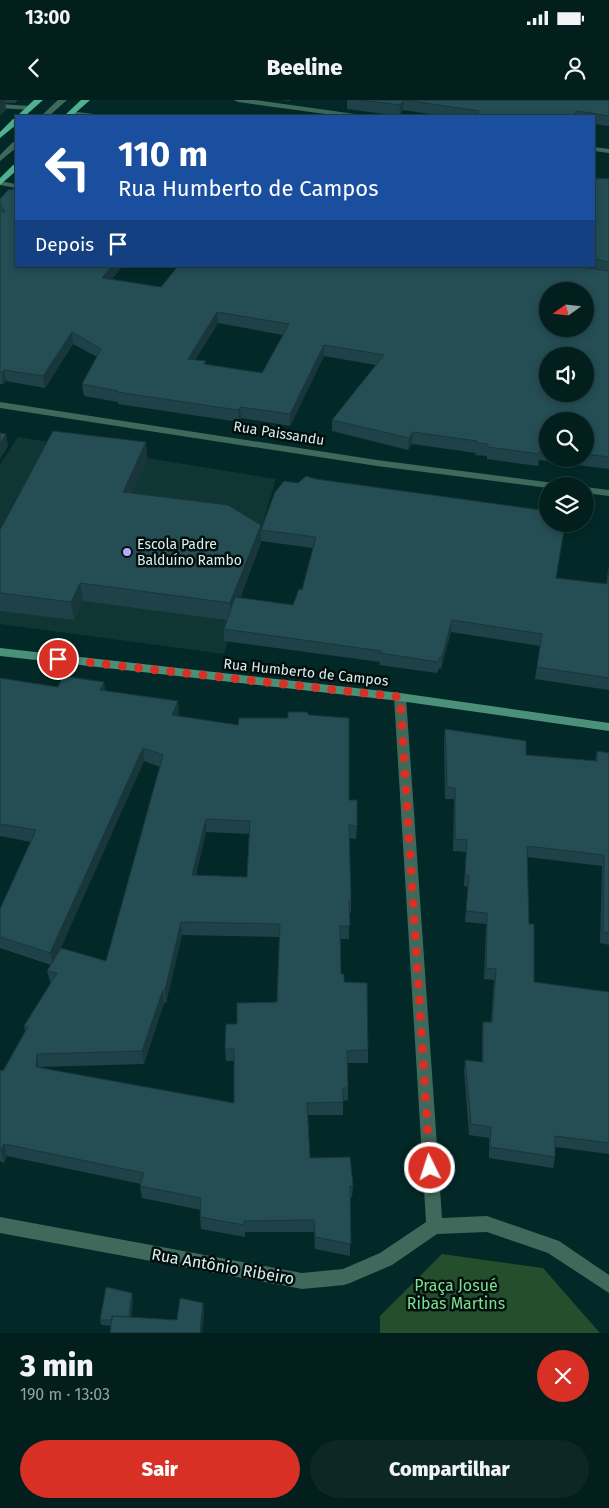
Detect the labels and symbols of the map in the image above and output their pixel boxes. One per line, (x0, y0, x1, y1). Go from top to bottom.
north arrow (539, 282, 594, 338)
street label: Rua Paissandu (232, 418, 326, 449)
place label: Escola Padre Balduíno Rambo (137, 536, 242, 569)
marker: Escola Padre Balduíno Rambo (121, 546, 133, 558)
pin (37, 638, 79, 680)
street label: Rua Humberto de Campos (223, 655, 390, 690)
position arrow (403, 1141, 455, 1193)
street label: Rua Antônio Ribeiro (150, 1245, 296, 1288)
park label: Praça Josué Ribas Martins (407, 1276, 505, 1313)

